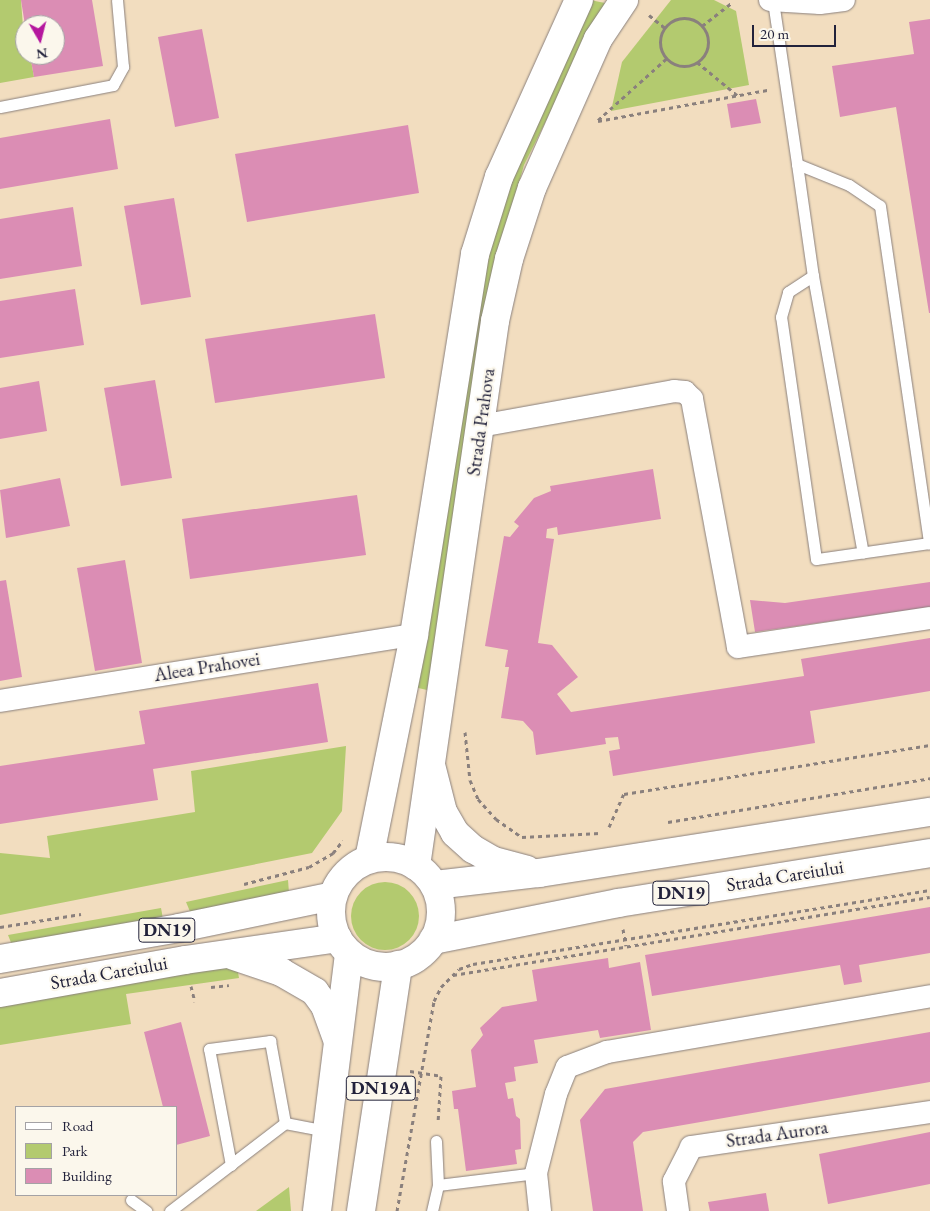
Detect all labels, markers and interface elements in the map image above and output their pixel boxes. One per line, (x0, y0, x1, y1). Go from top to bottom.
north arrow (15, 15, 65, 65)
scale bar (755, 15, 839, 47)
text: 20 m (760, 24, 789, 43)
text: N (35, 44, 49, 64)
street label: Strada Prahova (462, 367, 500, 477)
street label: Aleea Prahovei (152, 647, 262, 687)
street label: Strada Careiului (725, 855, 845, 897)
road number: DN19 (652, 878, 710, 908)
road number: DN19 (138, 914, 196, 946)
street label: Strada Careiului (49, 951, 169, 995)
road number: DN19A (345, 1072, 417, 1104)
legend (15, 1106, 178, 1196)
text: Road (62, 1116, 93, 1135)
street label: Strada Aurora (725, 1116, 829, 1152)
text: Park (62, 1141, 88, 1160)
text: Building (62, 1166, 112, 1185)

